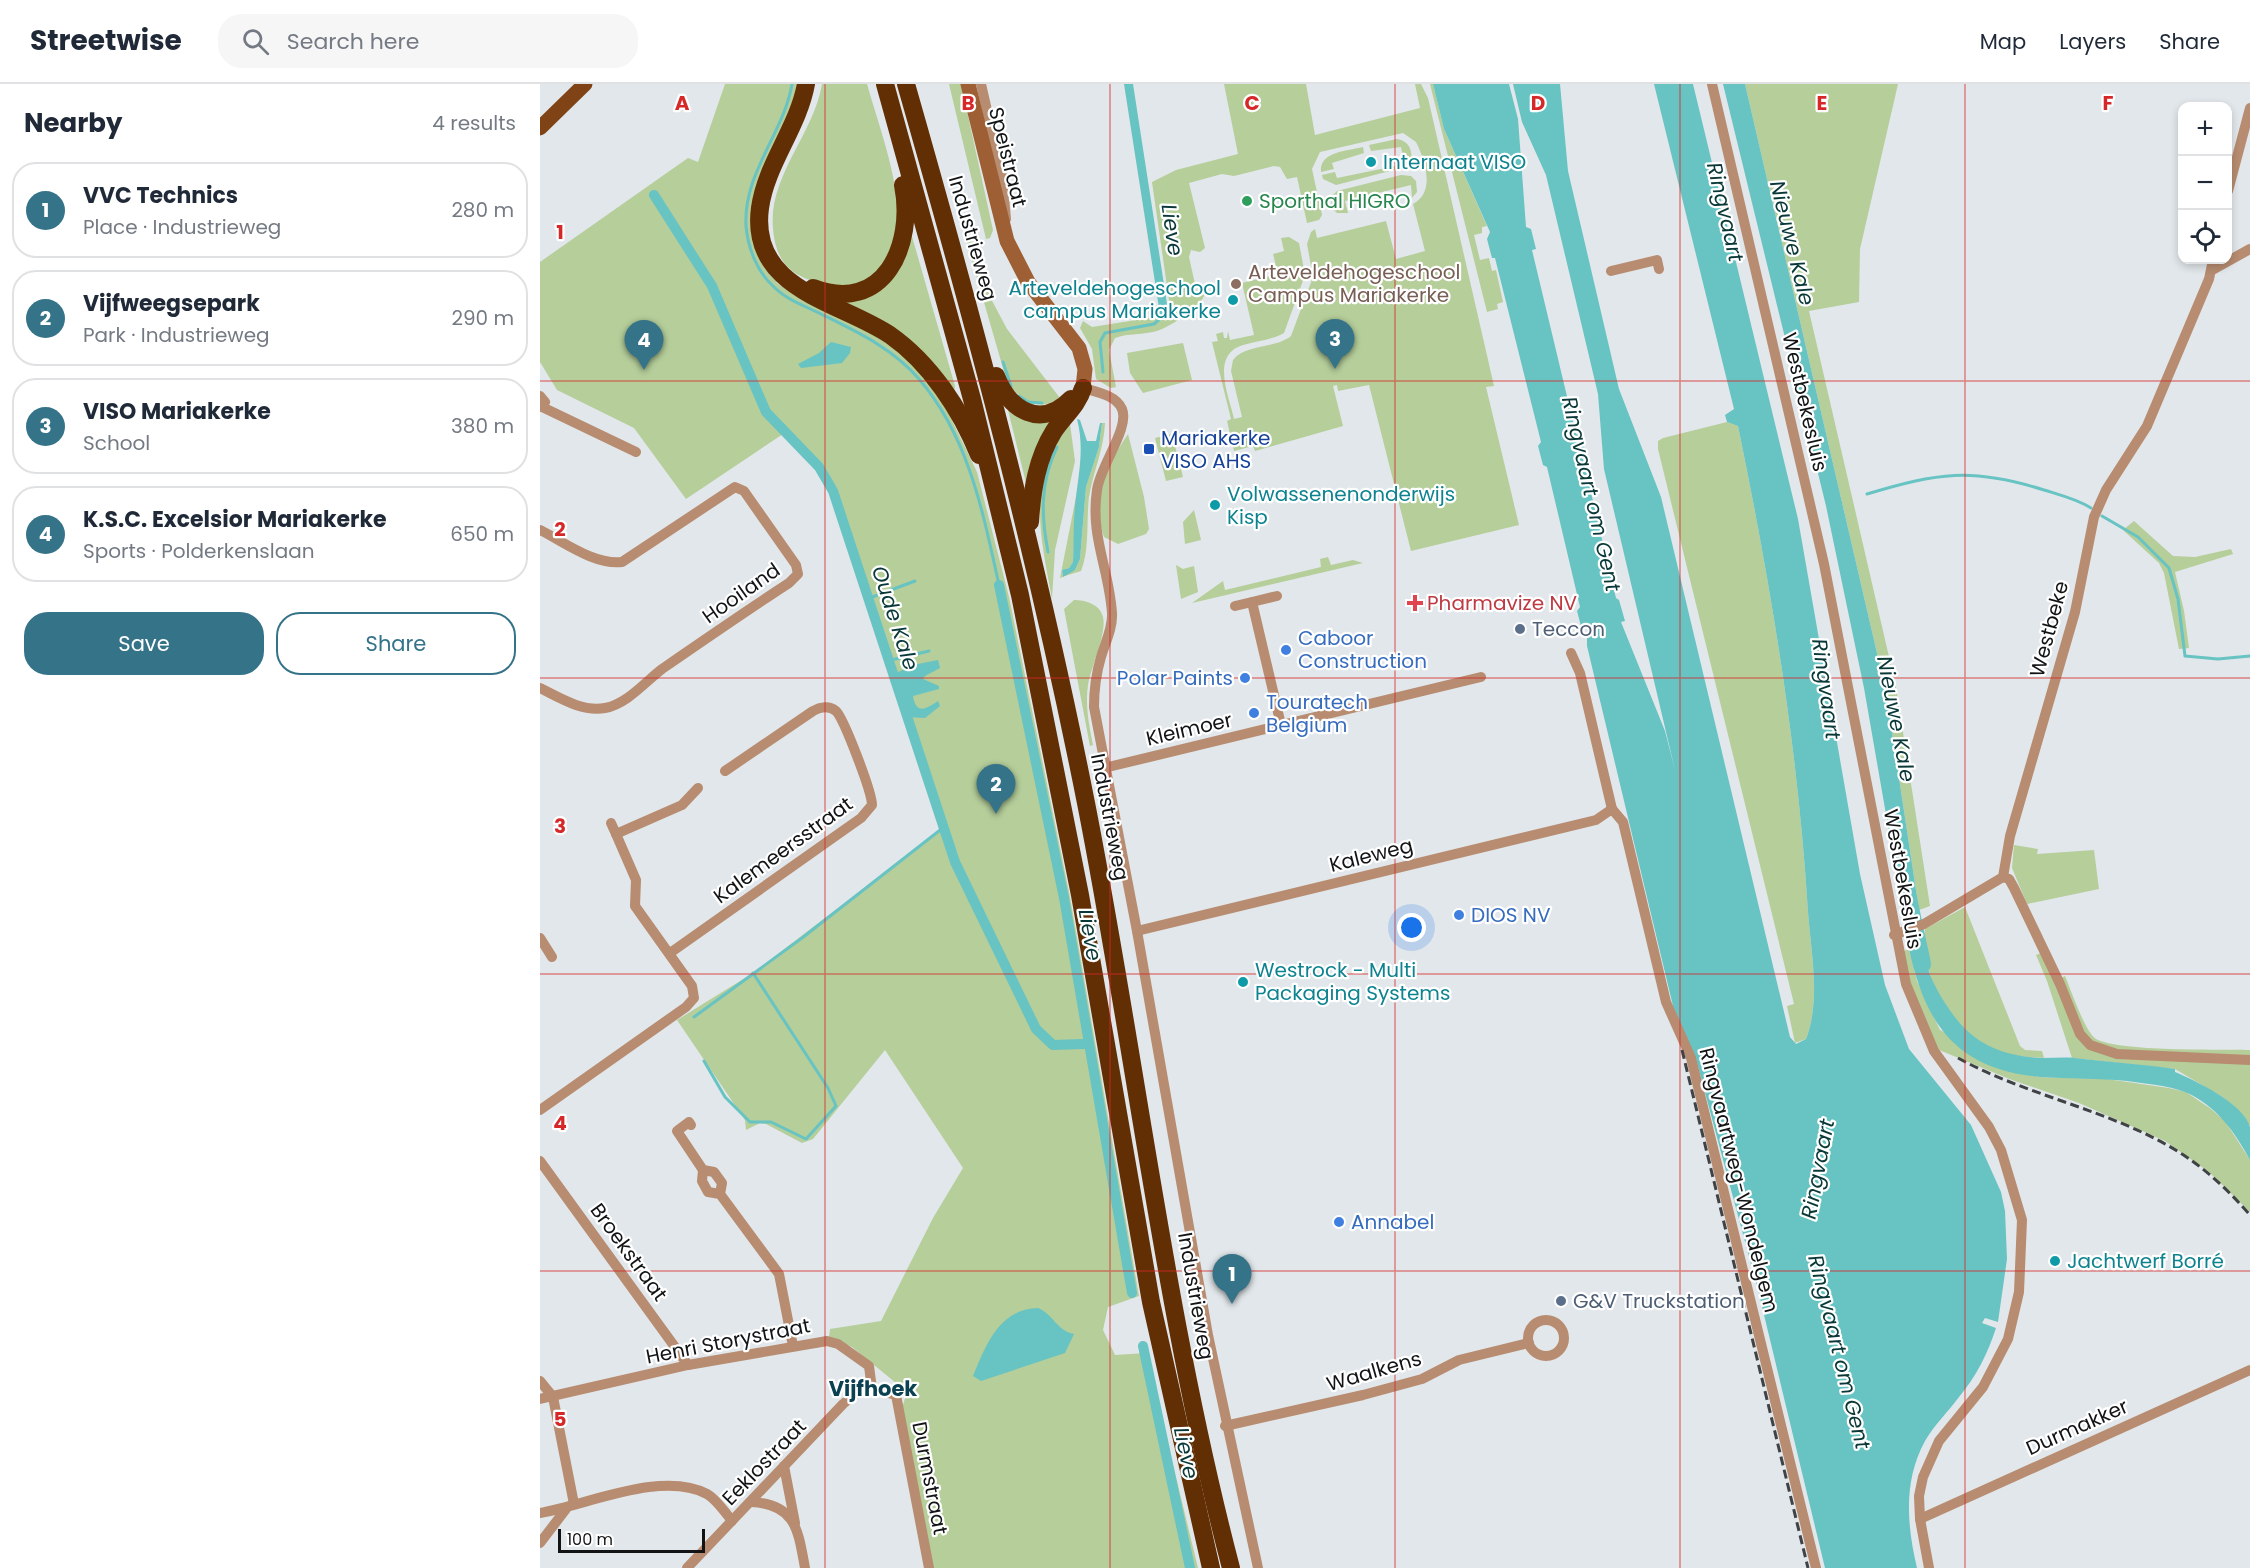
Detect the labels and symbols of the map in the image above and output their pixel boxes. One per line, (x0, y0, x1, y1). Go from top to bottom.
text: A (675, 89, 690, 117)
text: B (961, 89, 975, 117)
text: C (1244, 89, 1260, 117)
text: D (1531, 89, 1545, 117)
text: E (1817, 89, 1827, 117)
text: F (2103, 89, 2114, 117)
street label: Speistraat (982, 104, 1034, 210)
place label: Internaat VISO (1383, 148, 1526, 176)
marker: Internaat VISO (1364, 155, 1378, 169)
water label: Ringvaart (1700, 159, 1751, 265)
street label: Industrieweg (942, 172, 1004, 304)
water label: Nieuwe Kale (1763, 177, 1822, 308)
place label: Sporthal HIGRO (1259, 187, 1411, 215)
marker: Sporthal HIGRO (1240, 194, 1254, 208)
water label: Lieve (1155, 202, 1190, 258)
text: 1 (556, 218, 564, 246)
place label: Arteveldehogeschool Campus Mariakerke (1248, 258, 1461, 309)
place label: Arteveldehogeschool campus Mariakerke (1009, 274, 1221, 325)
marker: Arteveldehogeschool Campus Mariakerke (1229, 277, 1243, 291)
marker: Arteveldehogeschool campus Mariakerke (1226, 293, 1240, 307)
pin: 4 (624, 320, 664, 370)
pin: 3 (1316, 320, 1354, 369)
street label: Westbekesluis (1775, 330, 1835, 474)
water label: Ringvaart om Gent (1555, 394, 1628, 595)
place label: Mariakerke VISO AHS (1161, 424, 1271, 475)
marker: Mariakerke VISO AHS (1142, 442, 1156, 456)
place label: Volwassenenonderwijs Kisp (1227, 480, 1455, 531)
marker: Volwassenenonderwijs Kisp (1208, 498, 1222, 512)
text: 2 (554, 515, 566, 543)
street label: Hooiland (696, 556, 786, 630)
water label: Oude Kale (865, 562, 926, 674)
street label: Westbeke (2023, 578, 2075, 680)
place label: Pharmavize NV (1427, 589, 1578, 617)
marker: Pharmavize NV (1408, 596, 1422, 610)
place label: Teccon (1532, 615, 1605, 643)
marker: Teccon (1513, 622, 1527, 636)
place label: Caboor Construction (1298, 624, 1427, 675)
water label: Ringvaart (1805, 637, 1848, 741)
marker: Caboor Construction (1279, 643, 1293, 657)
water label: Nieuwe Kale (1870, 653, 1923, 784)
place label: Polar Paints (1117, 664, 1233, 692)
marker: Polar Paints (1238, 671, 1252, 685)
place label: Touratech Belgium (1266, 688, 1368, 739)
street label: Kleimoer (1143, 706, 1235, 752)
marker: Touratech Belgium (1247, 706, 1261, 720)
street label: Industrieweg (1084, 751, 1136, 883)
pin: 2 (976, 764, 1016, 814)
street label: Kalemeersstraat (708, 790, 858, 910)
street label: Westbekesluis (1877, 807, 1929, 951)
text: 3 (554, 812, 566, 840)
street label: Kaleweg (1326, 831, 1416, 879)
place label: DIOS NV (1471, 901, 1551, 929)
water label: Lieve (1072, 907, 1109, 963)
marker: DIOS NV (1452, 908, 1466, 922)
your location (1397, 913, 1426, 942)
place label: Westrock - Multi Packaging Systems (1255, 956, 1450, 1007)
marker: Westrock - Multi Packaging Systems (1236, 975, 1250, 989)
street label: Ringvaartweg-Wondelgem (1692, 1045, 1786, 1315)
text: 4 (553, 1109, 567, 1137)
water label: Ringvaart (1794, 1116, 1841, 1221)
street label: Broekstraat (584, 1197, 674, 1307)
place label: Annabel (1351, 1208, 1434, 1236)
marker: Annabel (1332, 1215, 1346, 1229)
street label: Industrieweg (1171, 1230, 1221, 1362)
place label: Jachtwerf Borré (2067, 1247, 2224, 1275)
water label: Ringvaart om Gent (1801, 1252, 1878, 1452)
pin: 1 (1212, 1254, 1252, 1304)
marker: Jachtwerf Borré (2048, 1254, 2062, 1268)
place label: G&V Truckstation (1573, 1287, 1745, 1315)
marker: G&V Truckstation (1554, 1294, 1568, 1308)
street label: Henri Storystraat (643, 1311, 813, 1371)
street label: Waalkens (1323, 1344, 1425, 1398)
district label: Vijfhoek (829, 1374, 917, 1403)
street label: Durmakker (2022, 1392, 2132, 1462)
text: 5 (554, 1405, 567, 1433)
street label: Eeklostraat (716, 1413, 812, 1511)
street label: Durmstraat (905, 1419, 955, 1537)
water label: Lieve (1167, 1424, 1206, 1481)
scale bar (558, 1526, 705, 1554)

